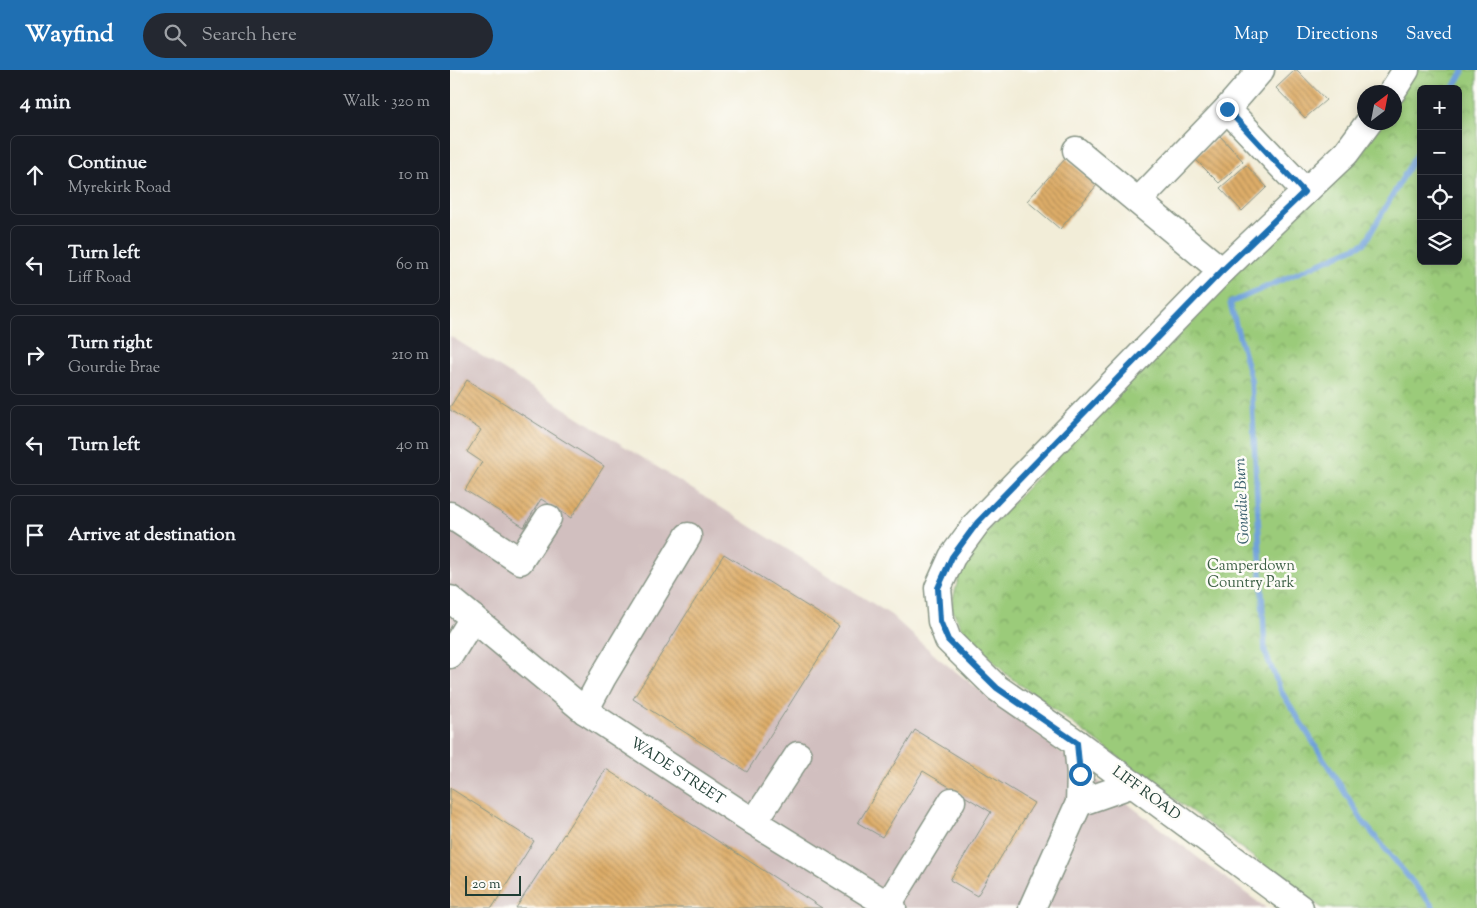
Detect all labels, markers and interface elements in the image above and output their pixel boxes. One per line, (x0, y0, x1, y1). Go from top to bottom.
search box (143, 13, 493, 58)
text: Wayfind (25, 18, 113, 52)
icon: search (161, 21, 189, 49)
text: Search here (201, 22, 297, 49)
text: Map (1234, 22, 1269, 48)
text: Directions (1297, 22, 1378, 48)
text: Saved (1406, 22, 1452, 48)
north arrow (1357, 85, 1402, 130)
map controls (1417, 85, 1462, 265)
button: + (1417, 85, 1462, 130)
text: 4 min (20, 88, 71, 118)
text: Walk · 320 m (343, 91, 430, 114)
route end (1216, 98, 1239, 121)
button: − (1417, 130, 1462, 175)
text: Continue (68, 150, 147, 177)
icon: ahead (21, 161, 49, 189)
text: 10 m (399, 164, 429, 187)
button: locate (1417, 175, 1462, 220)
text: Myrekirk Road (68, 177, 171, 200)
button: layers (1417, 220, 1462, 265)
text: Turn left (68, 240, 140, 267)
icon: left (21, 251, 49, 279)
text: 60 m (396, 254, 429, 277)
text: Liff Road (68, 267, 131, 290)
text: Turn right (68, 330, 152, 357)
icon: right (21, 341, 49, 369)
text: 210 m (391, 344, 429, 367)
text: Gourdie Brae (68, 357, 160, 380)
icon: left (21, 431, 49, 459)
text: Turn left (68, 432, 140, 459)
text: 40 m (396, 434, 429, 457)
water label: Gourdie Burn (1229, 457, 1257, 545)
icon: arrive (21, 521, 49, 549)
text: Arrive at destination (68, 522, 236, 549)
park label: Camperdown Country Park (1207, 556, 1295, 594)
street label: WADE STREET (626, 733, 729, 811)
street label: LIFF ROAD (1107, 762, 1185, 826)
route start (1069, 763, 1092, 786)
scale bar (465, 873, 521, 896)
text: 20 m (472, 875, 501, 895)

